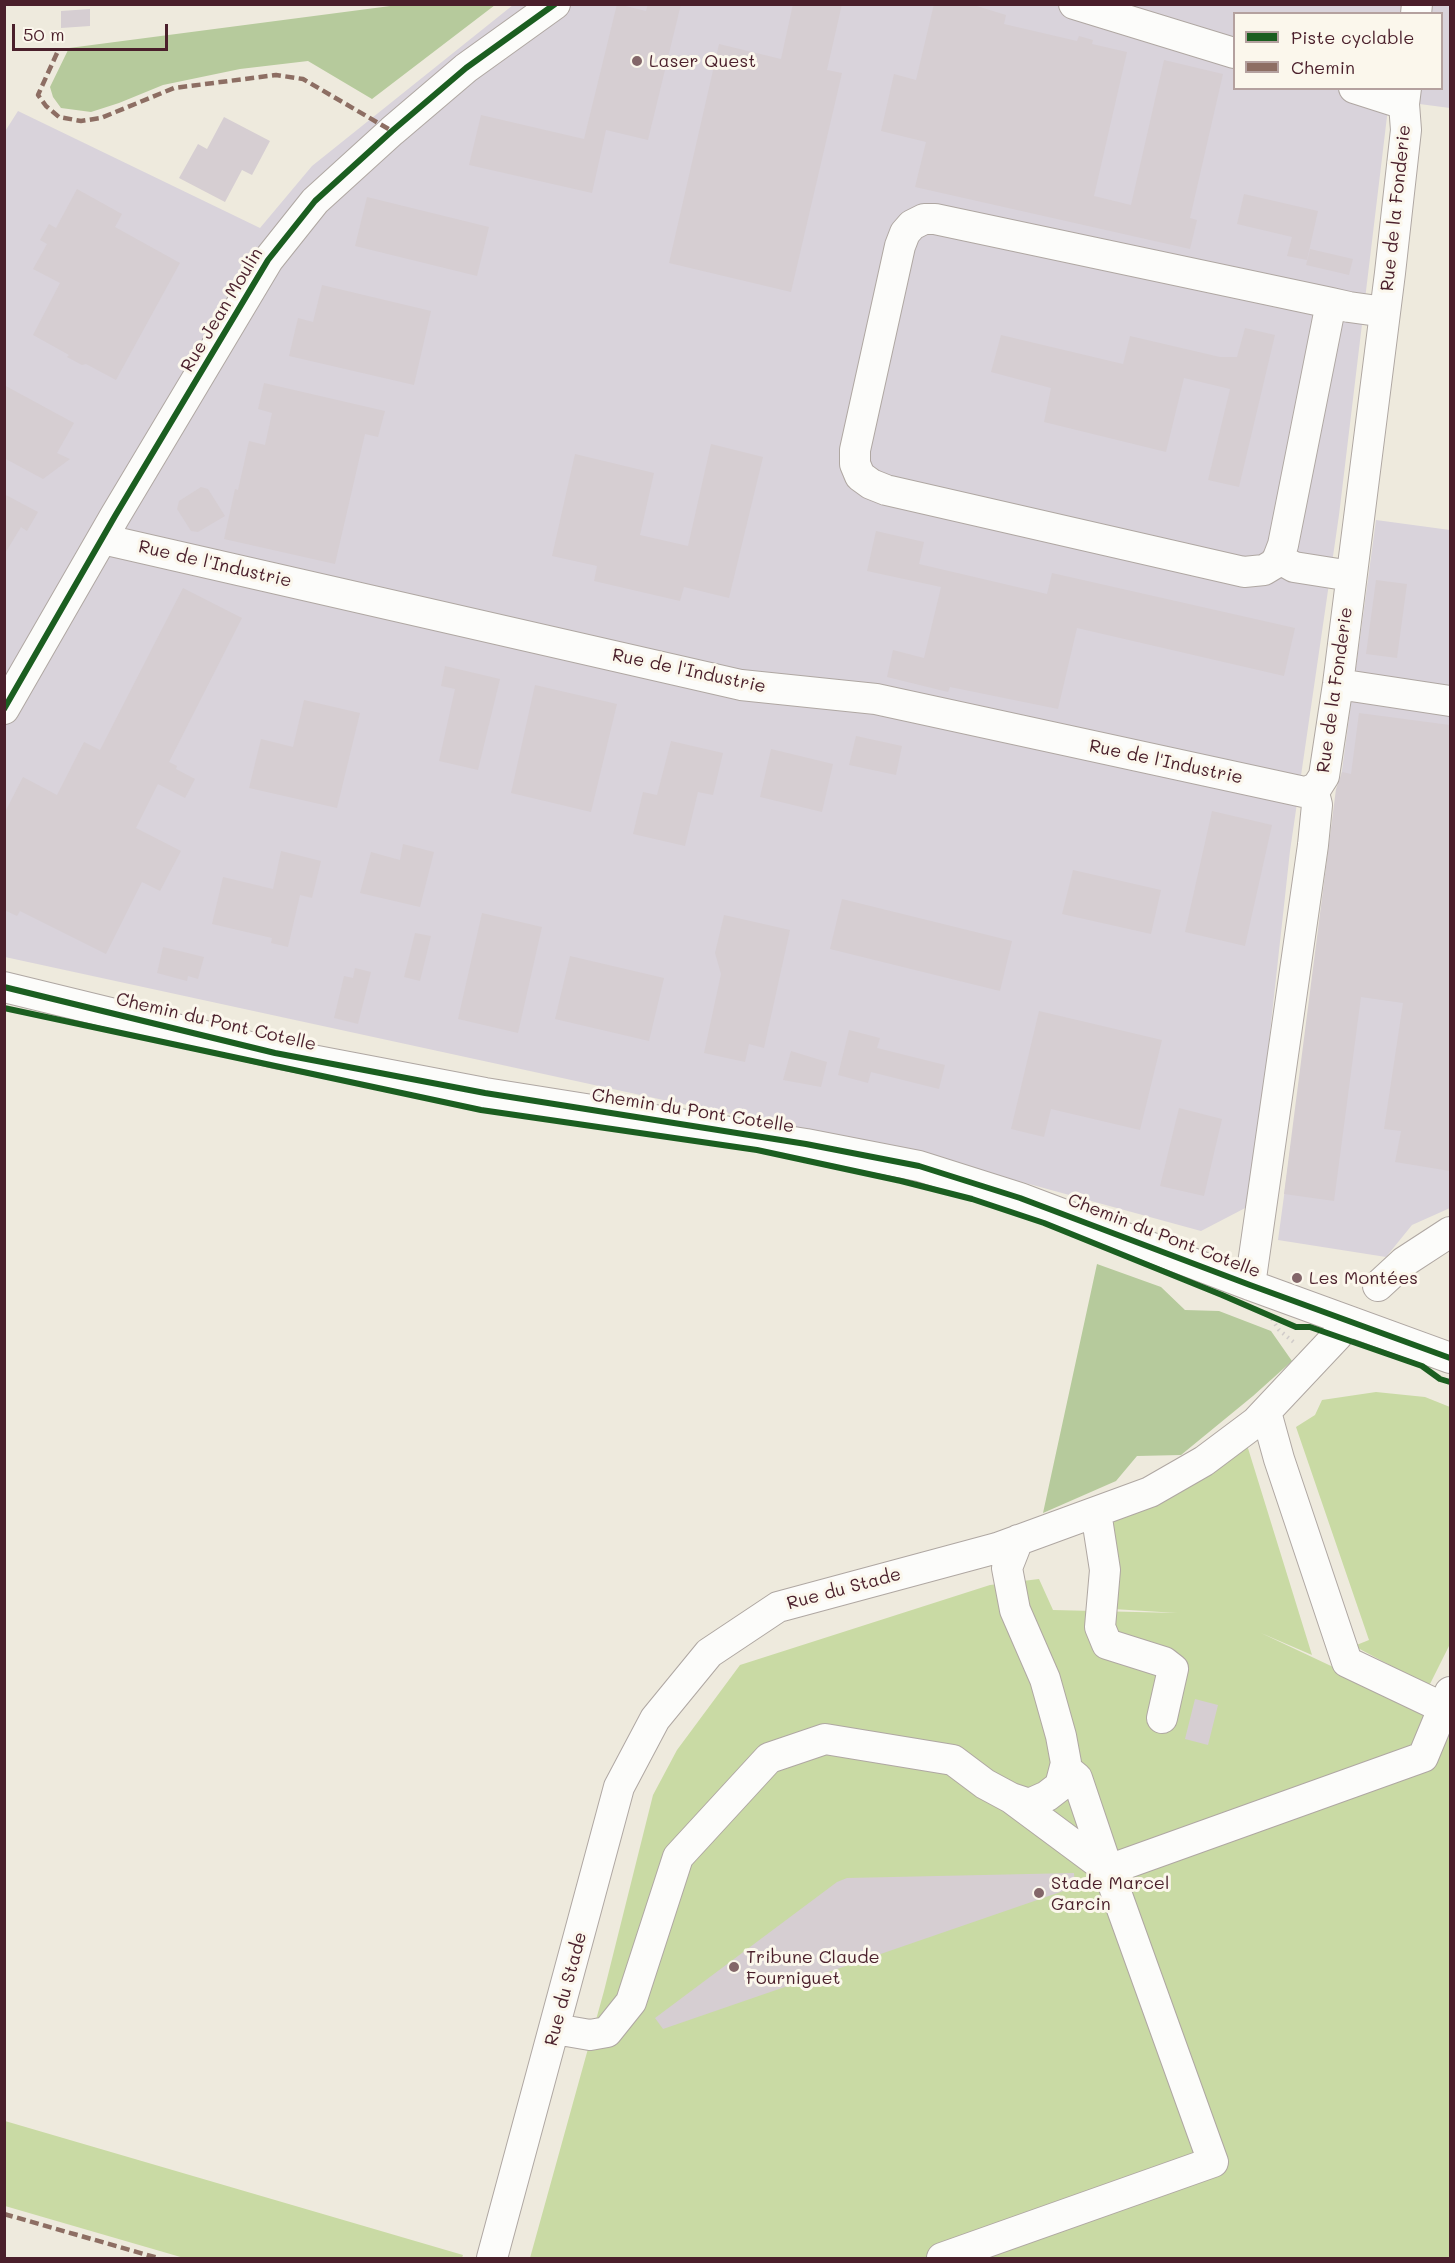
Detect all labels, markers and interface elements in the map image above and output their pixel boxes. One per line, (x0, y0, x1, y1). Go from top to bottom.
scale bar (15, 12, 171, 50)
legend (1233, 12, 1443, 90)
text: 50 m (23, 22, 65, 46)
text: Piste cyclable (1291, 25, 1415, 49)
place label: Laser Quest (649, 50, 756, 72)
marker: Laser Quest (630, 54, 644, 68)
text: Chemin (1291, 55, 1355, 79)
street label: Rue de la Fonderie (1377, 124, 1415, 292)
street label: Rue Jean Moulin (176, 244, 268, 376)
street label: Rue de l'Industrie (136, 536, 294, 592)
street label: Rue de la Fonderie (1313, 606, 1357, 774)
street label: Rue de l'Industrie (610, 644, 768, 698)
street label: Rue de l'Industrie (1087, 735, 1245, 789)
street label: Chemin du Pont Cotelle (114, 988, 318, 1056)
street label: Chemin du Pont Cotelle (590, 1084, 796, 1138)
street label: Chemin du Pont Cotelle (1065, 1189, 1263, 1283)
place label: Les Montées (1309, 1267, 1418, 1289)
marker: Les Montées (1290, 1271, 1304, 1285)
street label: Rue du Stade (785, 1563, 903, 1615)
place label: Stade Marcel Garcin (1051, 1872, 1169, 1914)
marker: Stade Marcel Garcin (1032, 1886, 1046, 1900)
street label: Rue du Stade (540, 1930, 592, 2048)
place label: Tribune Claude Fourniguet (746, 1946, 880, 1988)
marker: Tribune Claude Fourniguet (727, 1960, 741, 1974)

